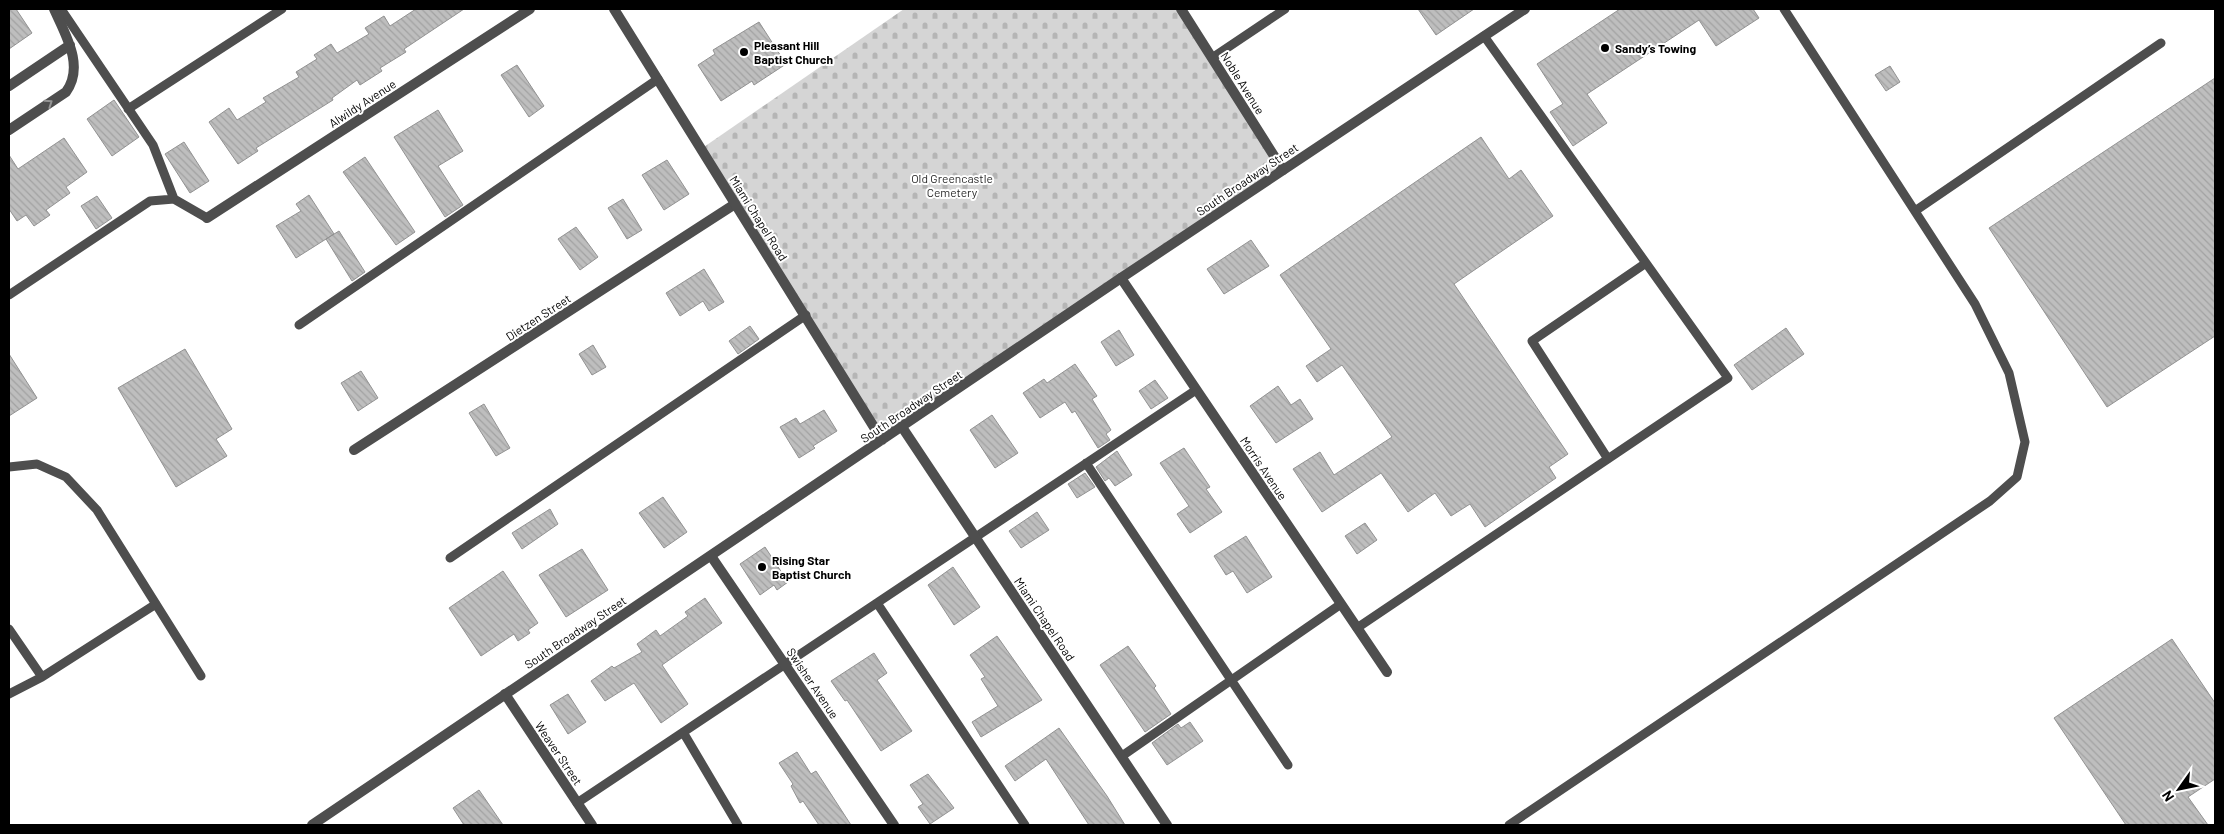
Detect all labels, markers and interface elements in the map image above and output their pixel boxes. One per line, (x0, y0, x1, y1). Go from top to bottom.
place label: Pleasant Hill Baptist Church (754, 38, 833, 66)
place label: Sandy’s Towing (1615, 41, 1696, 55)
marker: Sandy’s Towing (1599, 42, 1611, 54)
marker: Pleasant Hill Baptist Church (738, 46, 750, 58)
street label: Noble Avenue (1218, 49, 1268, 117)
street label: Alwildy Avenue (326, 76, 398, 130)
one-way arrow (44, 100, 53, 109)
street label: South Broadway Street (1194, 140, 1300, 218)
park label: Old Greencastle Cemetery (911, 171, 993, 199)
street label: Miami Chapel Road (727, 173, 791, 263)
street label: Dietzen Street (503, 291, 573, 343)
street label: South Broadway Street (858, 367, 964, 445)
street label: Morris Avenue (1238, 434, 1290, 502)
place label: Rising Star Baptist Church (772, 553, 851, 581)
marker: Rising Star Baptist Church (756, 561, 768, 573)
street label: Miami Chapel Road (1012, 575, 1078, 663)
street label: South Broadway Street (522, 593, 628, 671)
street label: Swisher Avenue (784, 645, 842, 721)
street label: Weaver Street (533, 719, 585, 787)
north arrow (2154, 764, 2204, 814)
text: N (2158, 788, 2177, 805)

